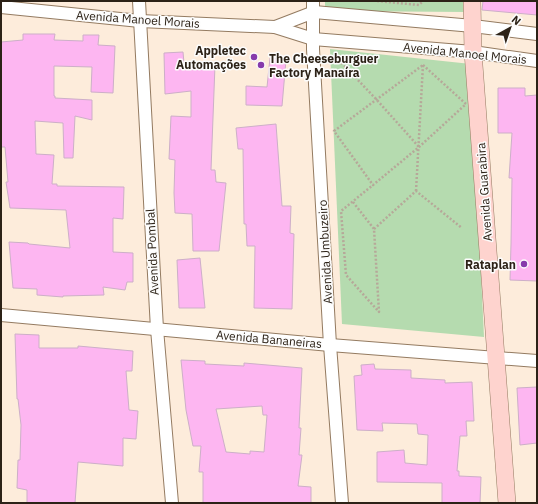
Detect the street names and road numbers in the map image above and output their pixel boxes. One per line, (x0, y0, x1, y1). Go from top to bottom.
street label: Avenida Manoel Morais (75, 7, 201, 31)
street label: Avenida Manoel Morais (402, 39, 528, 67)
street label: Avenida Guarabira (473, 142, 495, 242)
street label: Avenida Umbuzeiro (315, 199, 335, 305)
street label: Avenida Pombal (142, 208, 162, 296)
street label: Avenida Bananeiras (215, 327, 323, 351)

